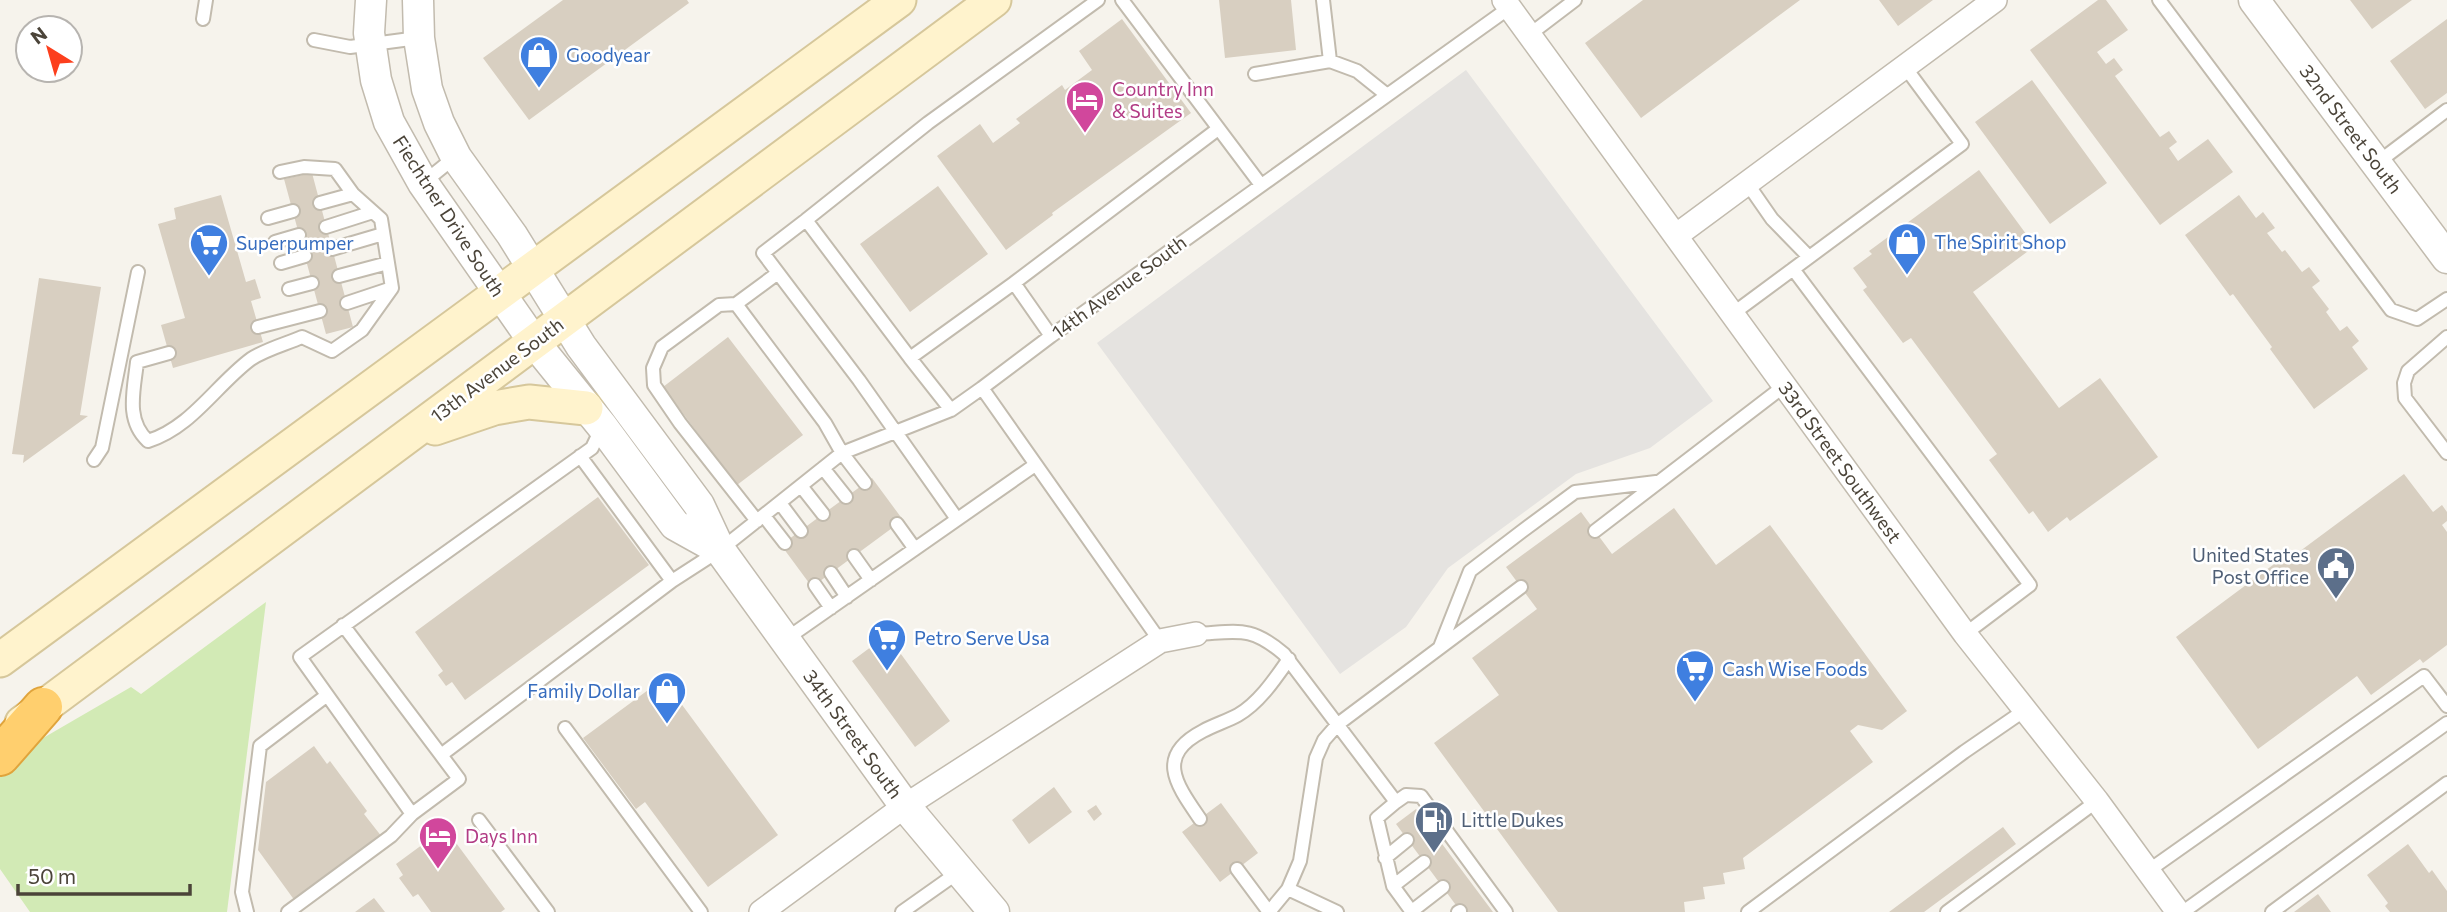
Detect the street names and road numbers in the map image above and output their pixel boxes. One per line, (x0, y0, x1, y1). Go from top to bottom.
street label: 32nd Street South (2295, 60, 2408, 198)
street label: Fiechtner Drive South (389, 131, 510, 301)
street label: 14th Avenue South (1047, 230, 1190, 343)
street label: 13th Avenue South (426, 312, 568, 427)
street label: 33rd Street Southwest (1774, 377, 1907, 547)
street label: 34th Street South (799, 665, 908, 803)

